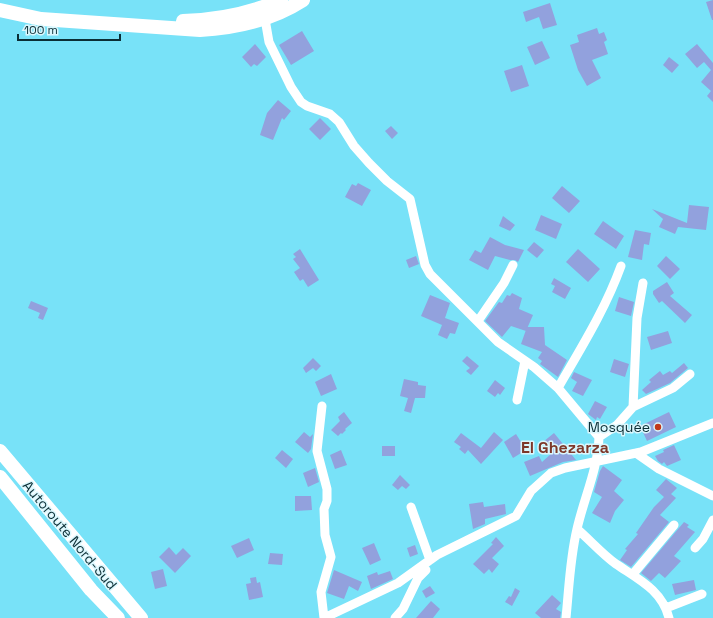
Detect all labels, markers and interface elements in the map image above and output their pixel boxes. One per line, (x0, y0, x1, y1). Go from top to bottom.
scale bar (18, 16, 120, 42)
text: 100 m (24, 22, 58, 38)
place label: Mosquée (588, 418, 650, 436)
marker: Mosquée (653, 422, 663, 432)
district label: El Ghezarza (521, 437, 609, 458)
street label: Autoroute Nord-Sud (19, 477, 121, 593)

